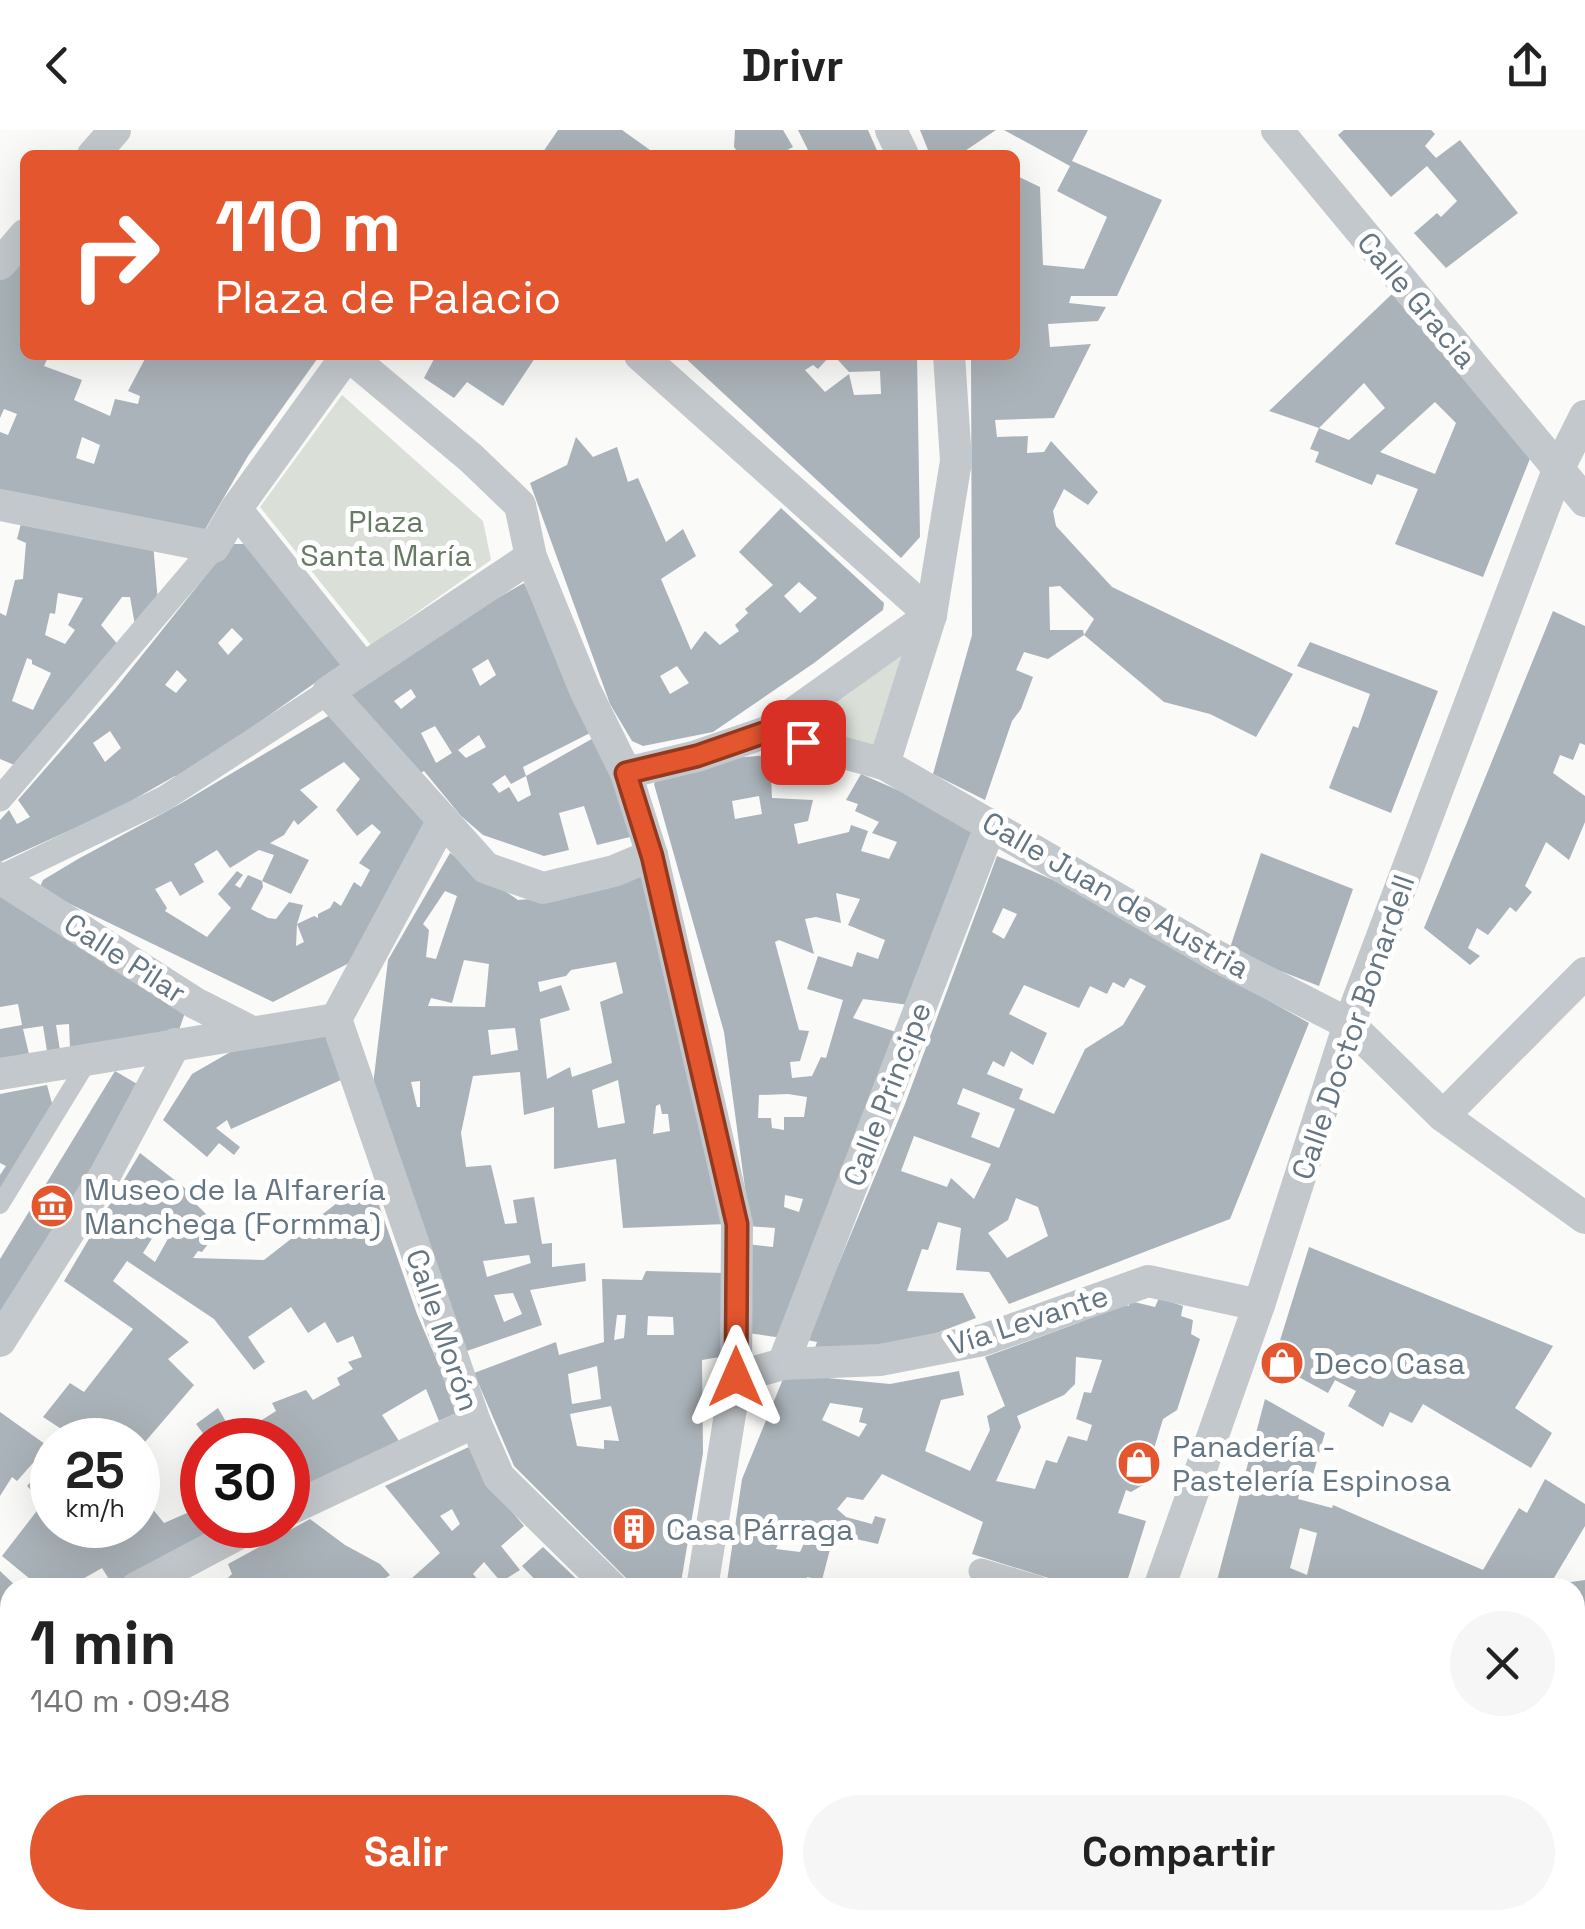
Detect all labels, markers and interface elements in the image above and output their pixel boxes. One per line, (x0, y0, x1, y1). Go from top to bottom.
text: Drivr (741, 37, 844, 94)
icon: back (30, 38, 85, 93)
icon: share (1500, 38, 1555, 93)
text: 110 m (215, 182, 401, 271)
icon: right (50, 190, 180, 320)
street label: Calle Gracia (1348, 224, 1486, 376)
text: Plaza de Palacio (215, 269, 561, 326)
park label: Plaza Santa María (300, 502, 472, 575)
pin (761, 700, 846, 785)
icon: arrive (776, 715, 831, 770)
street label: Calle Juan de Austria (975, 803, 1257, 987)
street label: Calle Doctor Bonardell (1282, 869, 1424, 1185)
street label: Calle Pilar (57, 904, 193, 1012)
street label: Calle Principe (834, 996, 940, 1192)
place label: Museo de la Alfarería Manchega (Formma) (84, 1170, 386, 1243)
museum icon: Museo de la Alfarería Manchega (Formma) (29, 1183, 75, 1229)
street label: Calle Morón (397, 1244, 489, 1416)
street label: Vía Levante (943, 1276, 1113, 1364)
position arrow (684, 1325, 788, 1429)
shop icon: Deco Casa (1259, 1340, 1305, 1386)
place label: Deco Casa (1314, 1344, 1465, 1383)
speed limit sign: 30 (180, 1418, 310, 1548)
place label: Panadería - Pastelería Espinosa (1172, 1427, 1451, 1500)
text: 25 (65, 1439, 125, 1503)
shop icon: Panadería - Pastelería Espinosa (1116, 1440, 1162, 1486)
text: km/h (65, 1492, 125, 1524)
building icon: Casa Párraga (611, 1506, 657, 1552)
place label: Casa Párraga (666, 1510, 853, 1549)
text: 1 min (30, 1605, 177, 1682)
button: close (1450, 1611, 1555, 1716)
text: 140 m · 09:48 (30, 1681, 230, 1721)
button: Salir (30, 1795, 783, 1910)
button: Compartir (803, 1795, 1555, 1910)

